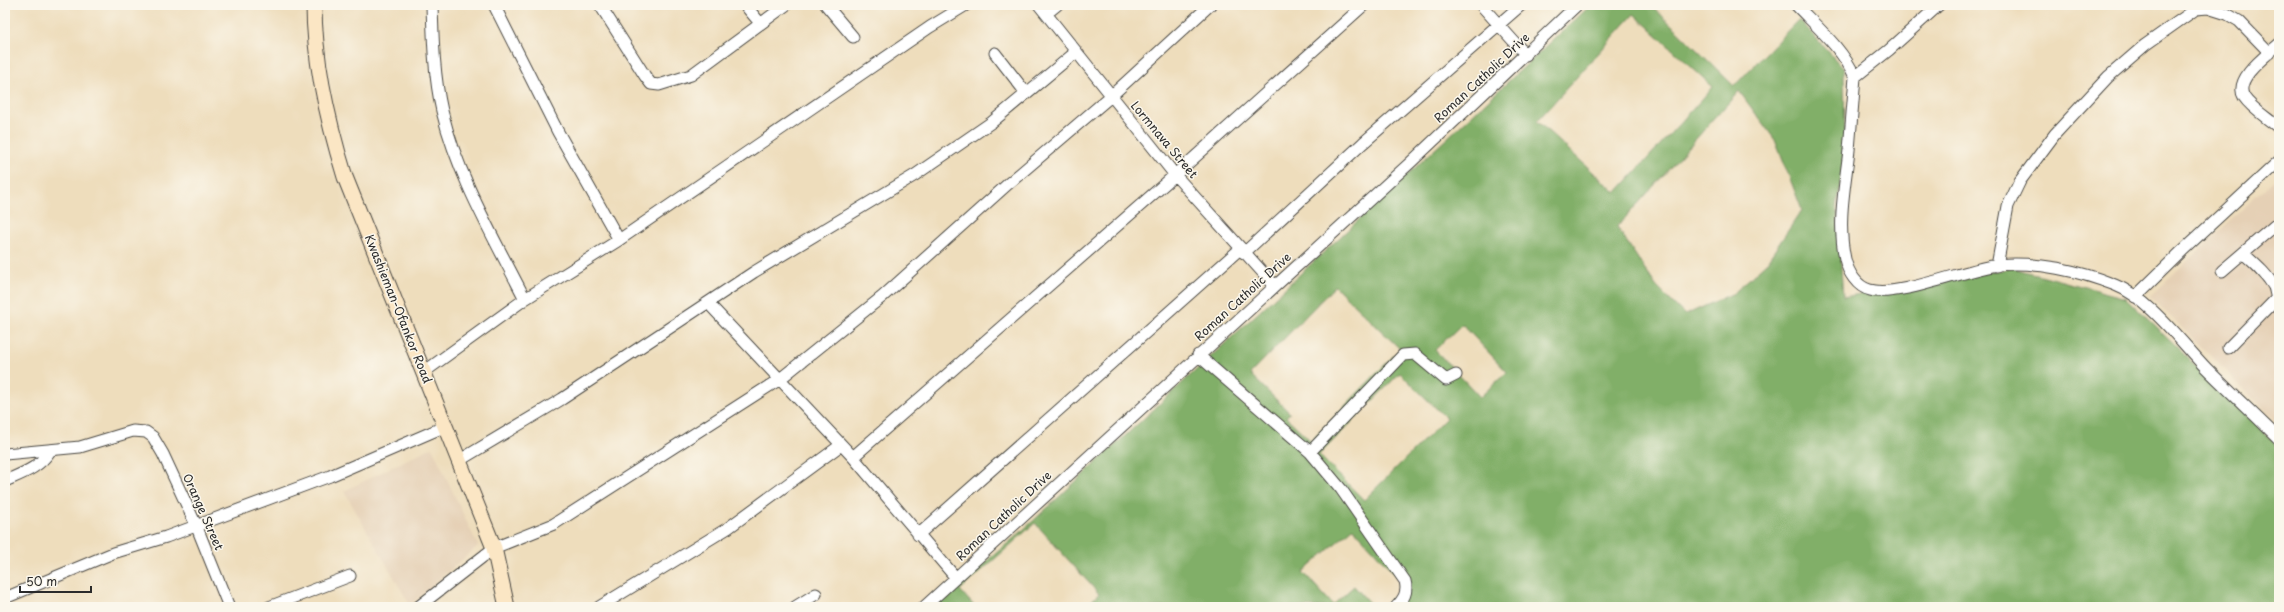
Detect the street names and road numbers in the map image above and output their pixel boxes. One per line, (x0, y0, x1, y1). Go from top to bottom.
street label: Roman Catholic Drive (1430, 28, 1533, 126)
street label: Lormnava Street (1127, 97, 1203, 182)
street label: Kwashieman-Ofankor Road (361, 231, 437, 386)
street label: Roman Catholic Drive (1190, 248, 1295, 345)
street label: Roman Catholic Drive (952, 466, 1055, 564)
street label: Orange Street (179, 470, 229, 553)

